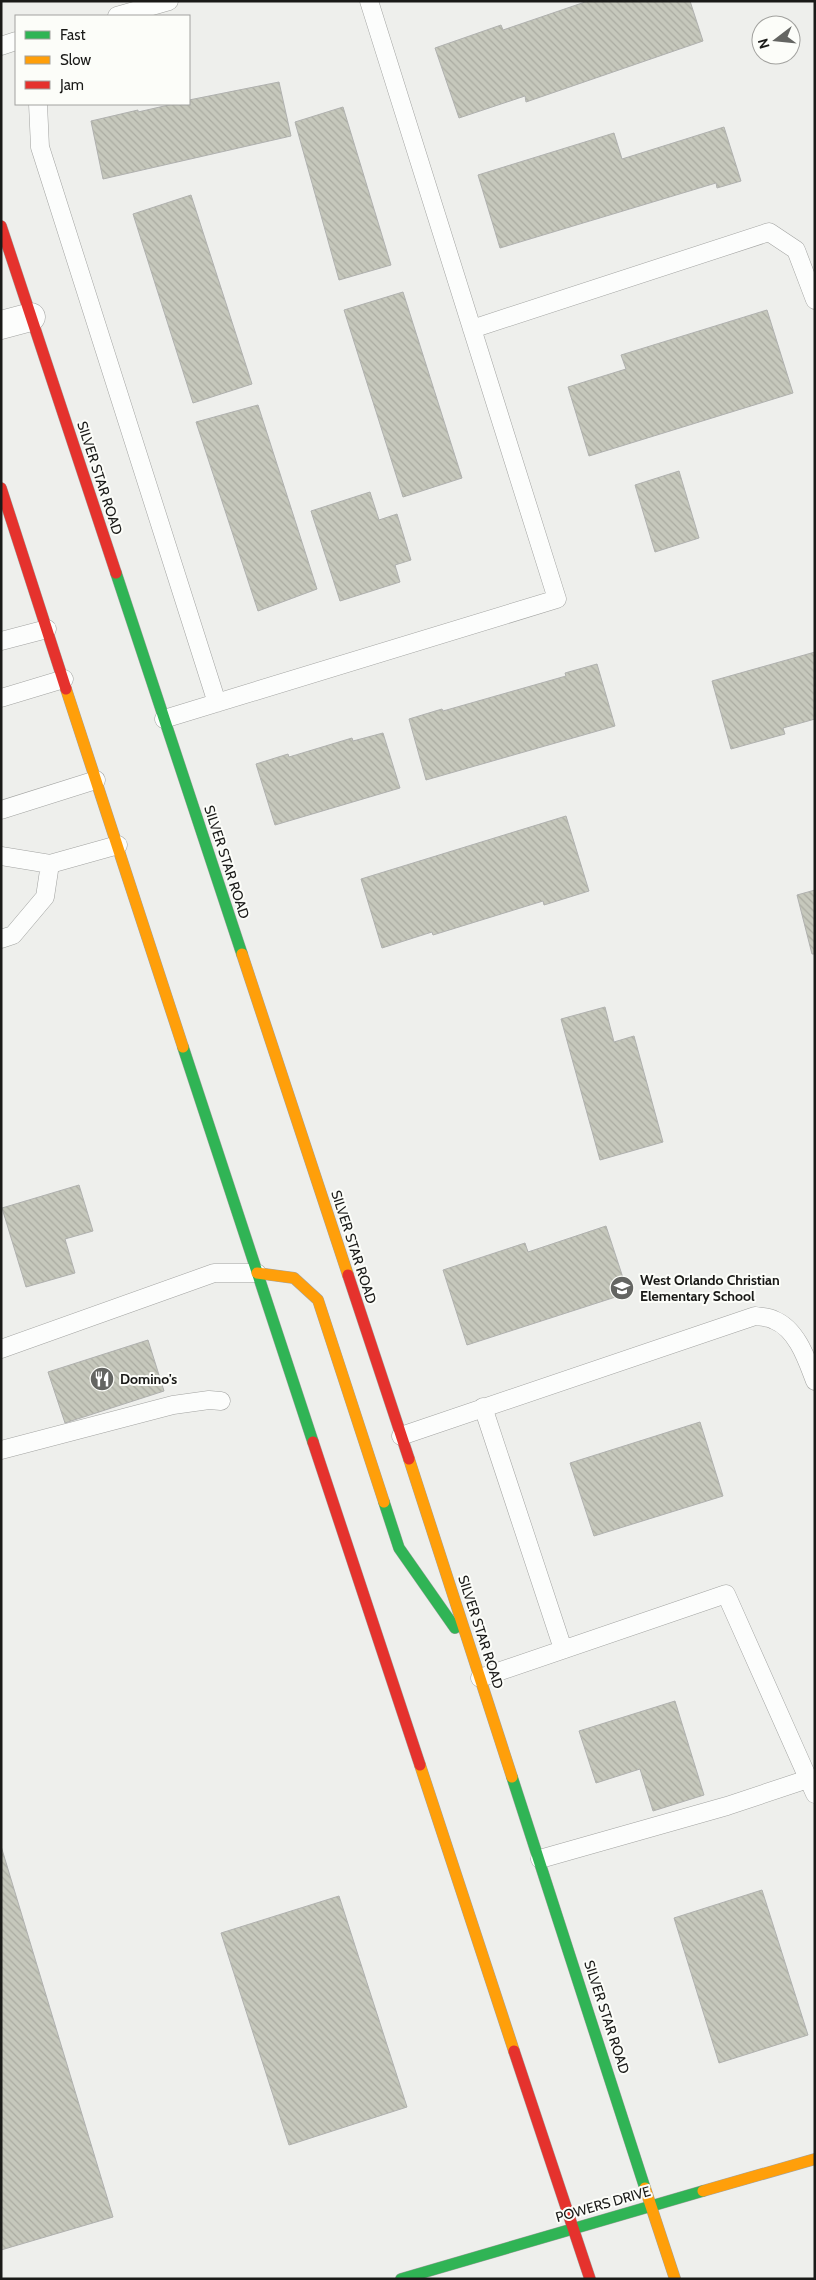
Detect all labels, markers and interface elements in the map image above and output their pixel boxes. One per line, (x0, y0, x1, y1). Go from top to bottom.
legend (15, 15, 190, 105)
north arrow (751, 15, 801, 65)
text: Fast (60, 26, 85, 44)
text: N (753, 36, 774, 51)
text: Slow (60, 51, 91, 69)
text: Jam (59, 76, 84, 94)
street label: SILVER STAR ROAD (73, 419, 127, 537)
street label: SILVER STAR ROAD (200, 803, 254, 921)
street label: SILVER STAR ROAD (327, 1188, 381, 1306)
place label: West Orlando Christian Elementary School (640, 1271, 780, 1305)
school or university icon: West Orlando Christian Elementary School (609, 1275, 635, 1301)
restaurant icon: Domino's (89, 1366, 115, 1392)
place label: Domino's (120, 1370, 177, 1388)
street label: SILVER STAR ROAD (454, 1573, 508, 1691)
street label: SILVER STAR ROAD (580, 1958, 634, 2076)
street label: POWERS DRIVE (553, 2182, 653, 2226)

